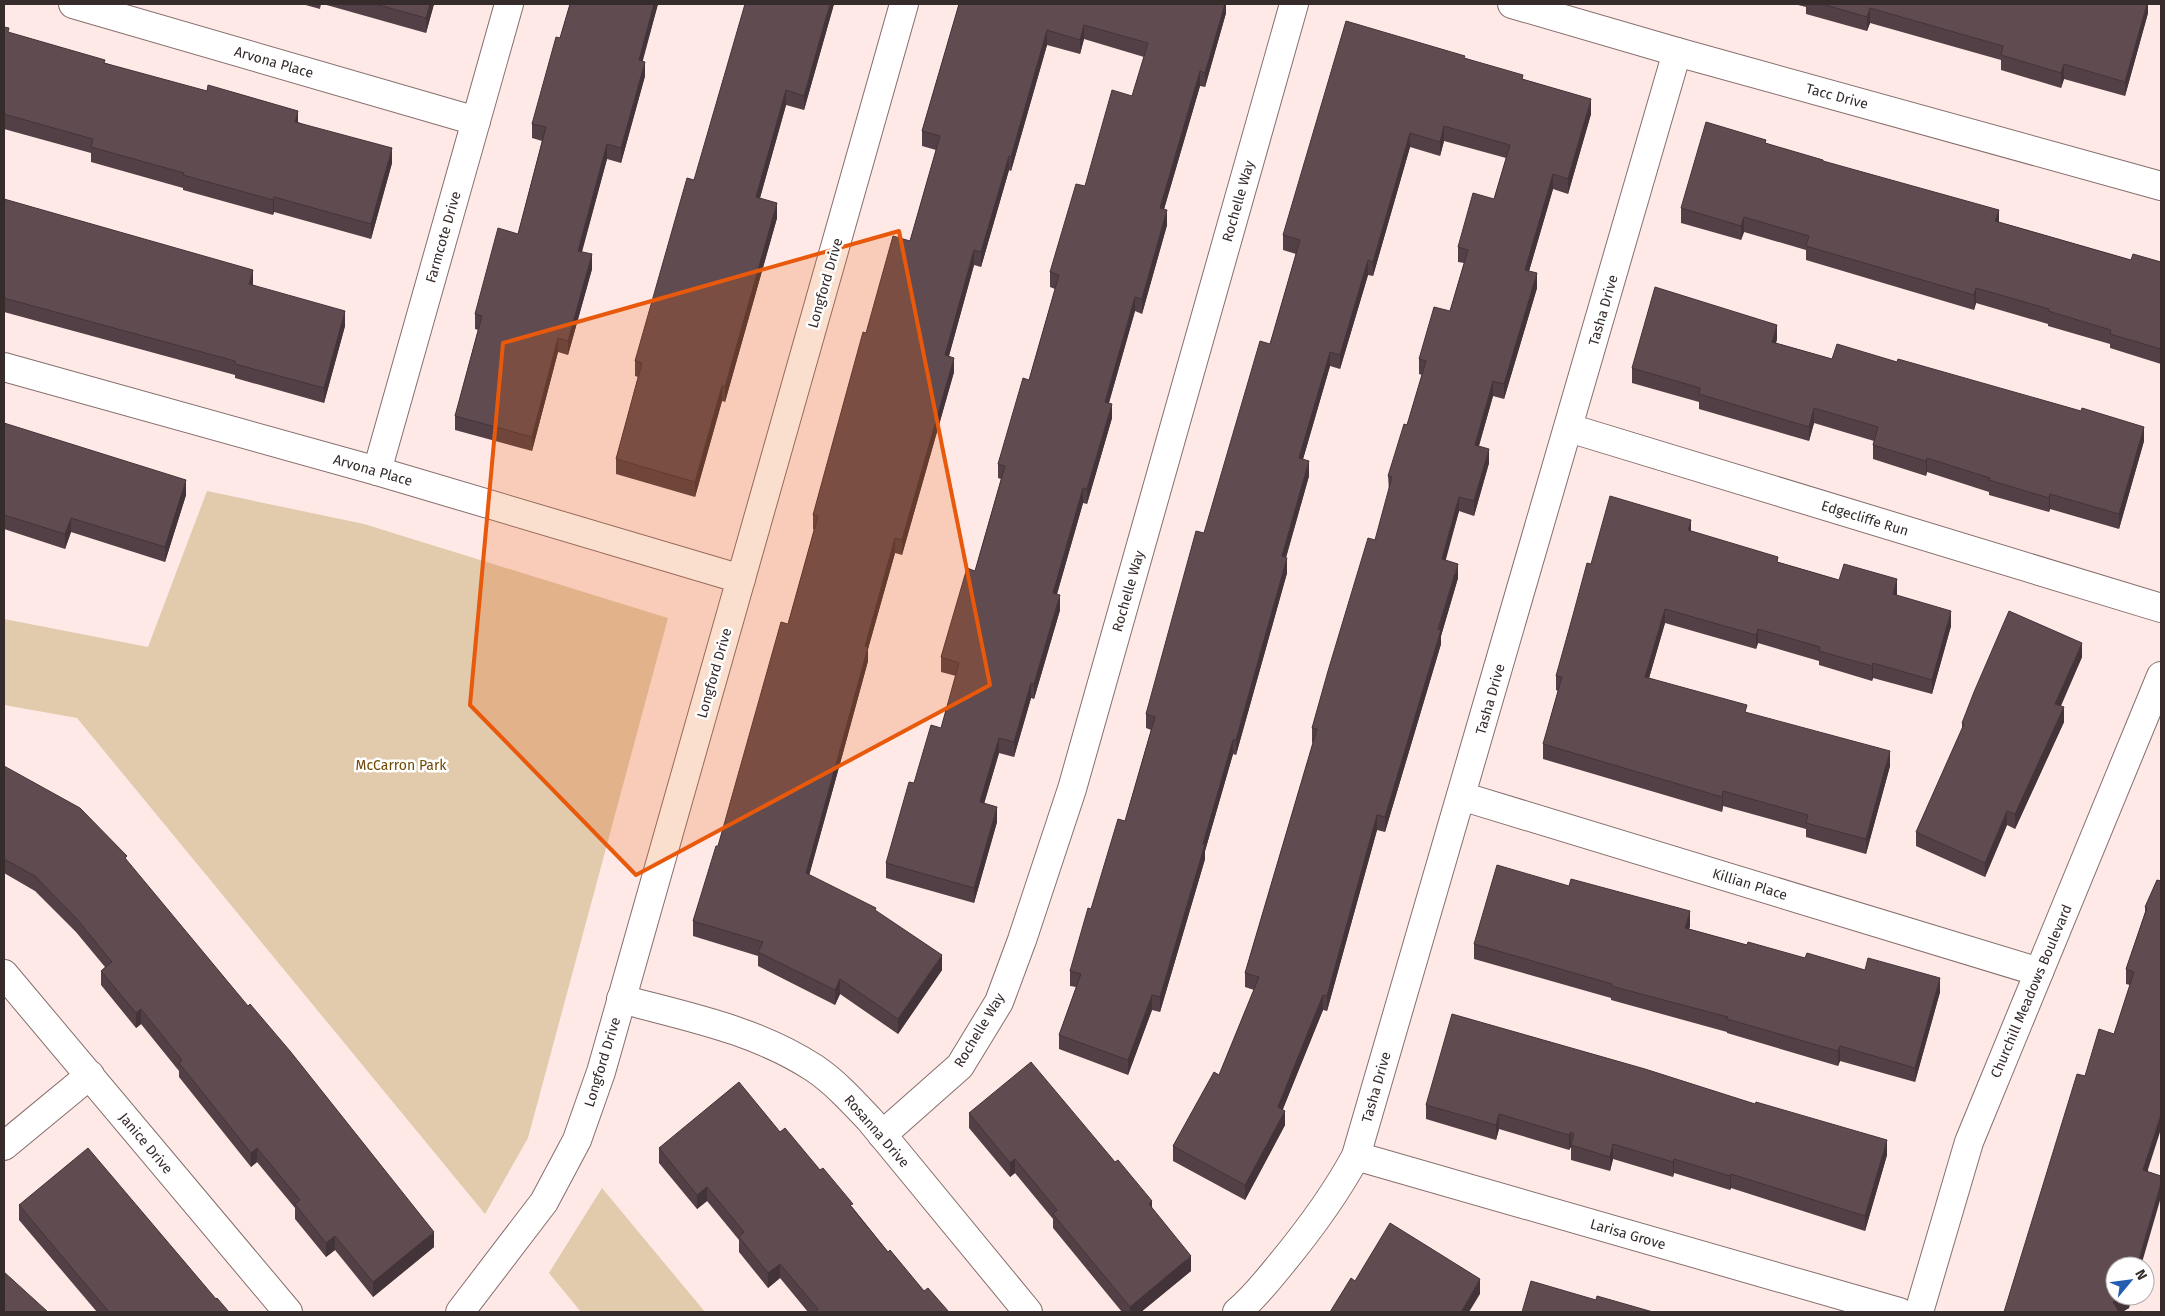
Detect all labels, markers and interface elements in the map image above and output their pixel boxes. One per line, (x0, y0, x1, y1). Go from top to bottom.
street label: Arvona Place (232, 43, 315, 82)
street label: Tacc Drive (1804, 80, 1870, 113)
street label: Rochelle Way (1219, 158, 1258, 244)
street label: Farmcote Drive (422, 189, 465, 285)
street label: Longford Drive (805, 236, 846, 330)
street label: Tasha Drive (1585, 273, 1622, 348)
street label: Arvona Place (331, 451, 414, 490)
street label: Edgecliffe Run (1819, 497, 1911, 540)
street label: Rochelle Way (1109, 548, 1148, 634)
street label: Longford Drive (694, 626, 735, 720)
street label: Tasha Drive (1472, 662, 1509, 737)
park label: McCarron Park (356, 757, 447, 774)
street label: Killian Place (1710, 865, 1789, 904)
street label: Churchill Meadows Boulevard (1987, 902, 2076, 1080)
street label: Rochelle Way (951, 990, 1008, 1071)
street label: Longford Drive (581, 1015, 624, 1109)
street label: Tasha Drive (1358, 1050, 1395, 1125)
street label: Rosanna Drive (840, 1091, 913, 1171)
street label: Janice Drive (115, 1109, 176, 1177)
street label: Larisa Grove (1588, 1216, 1668, 1253)
north arrow (2105, 1256, 2155, 1306)
text: N (2131, 1267, 2151, 1283)

